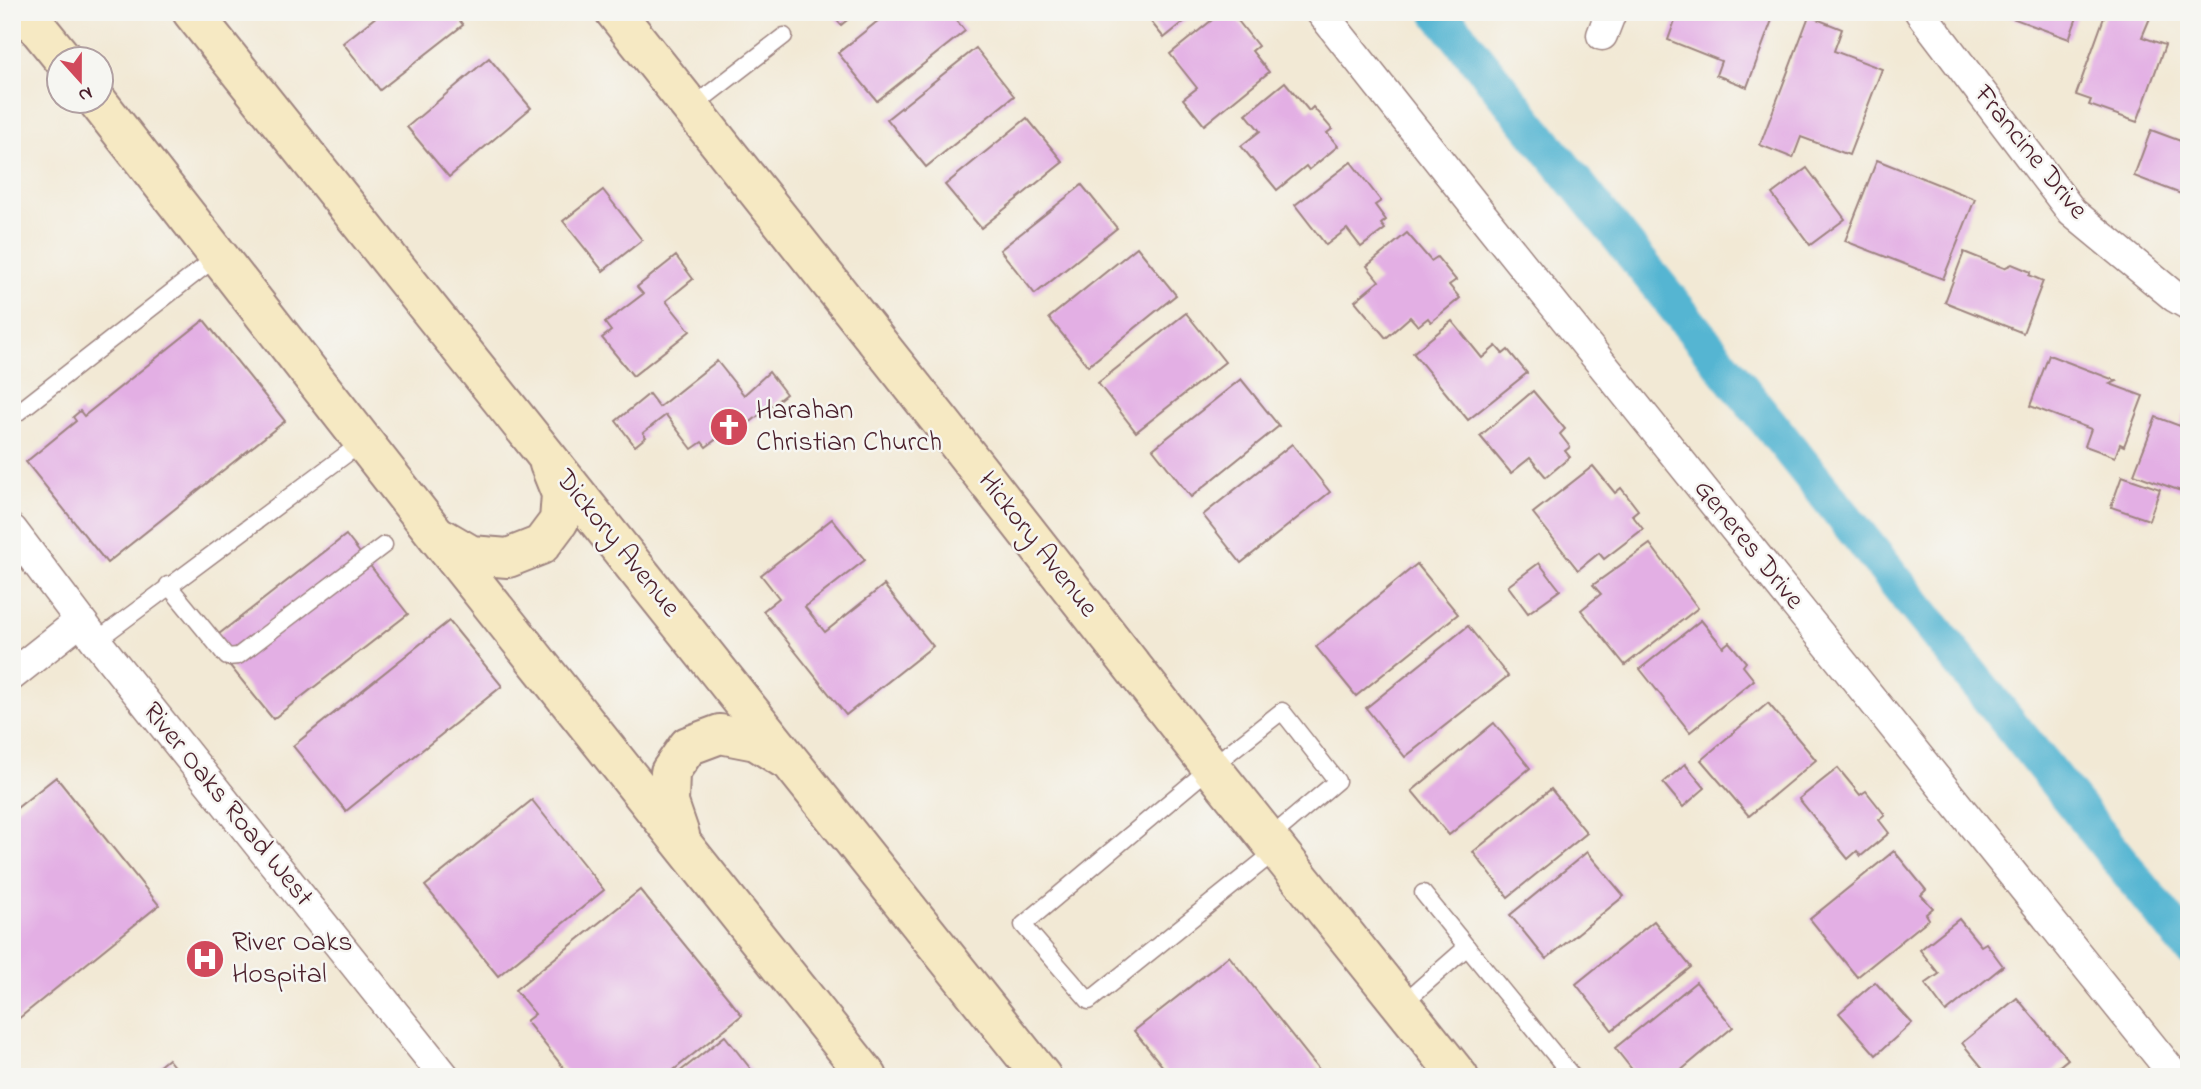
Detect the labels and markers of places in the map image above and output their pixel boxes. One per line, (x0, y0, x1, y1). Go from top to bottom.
place label: Harahan Christian Church (756, 391, 942, 464)
church icon: Harahan Christian Church (708, 406, 750, 448)
place label: River Oaks Hospital (232, 923, 352, 996)
hospital icon: River Oaks Hospital (184, 938, 226, 980)

